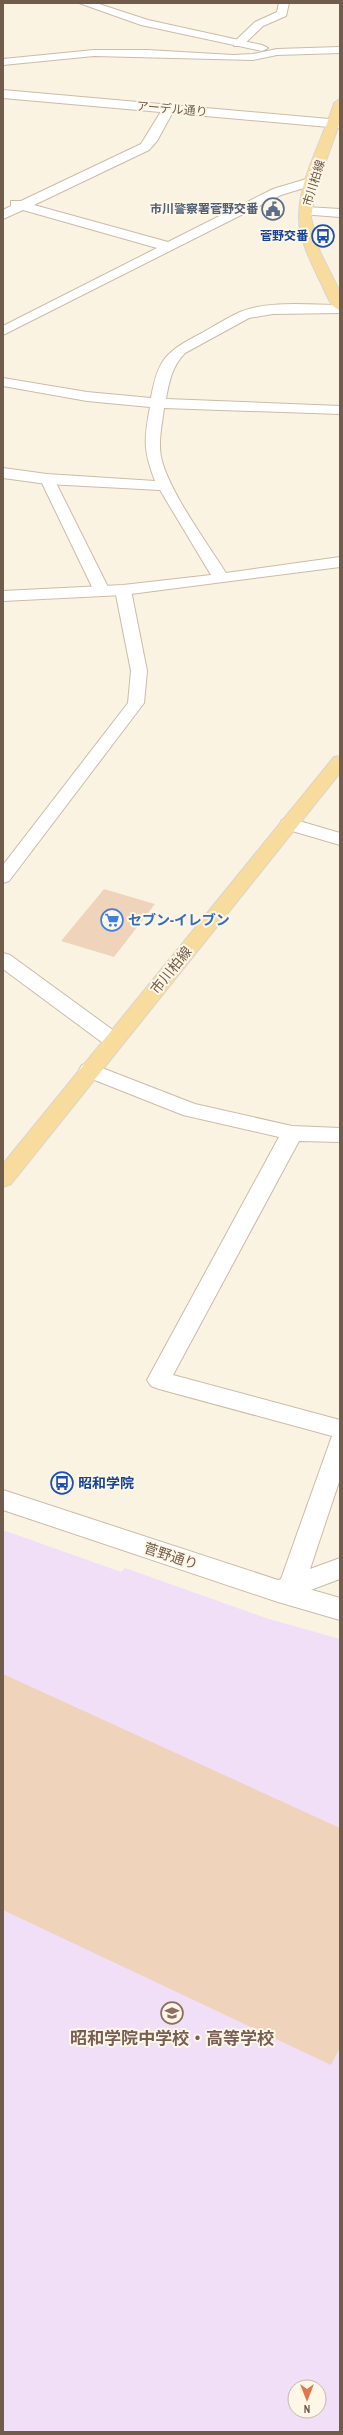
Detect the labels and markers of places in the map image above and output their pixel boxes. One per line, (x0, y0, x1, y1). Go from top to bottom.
public building icon: 市川警察署菅野交番 (260, 196, 286, 222)
place label: 市川警察署菅野交番 (150, 201, 259, 217)
bus stop icon: 菅野交番 (310, 223, 336, 249)
place label: 菅野交番 (260, 228, 309, 244)
supermarket icon: セブン-イレブン (99, 907, 125, 933)
place label: セブン-イレブン (128, 911, 230, 929)
bus stop icon: 昭和学院 (49, 1470, 75, 1496)
place label: 昭和学院 (78, 1474, 134, 1492)
school or university icon: 昭和学院中学校・高等学校 (159, 2000, 185, 2026)
place label: 昭和学院中学校・高等学校 (70, 2026, 274, 2049)

